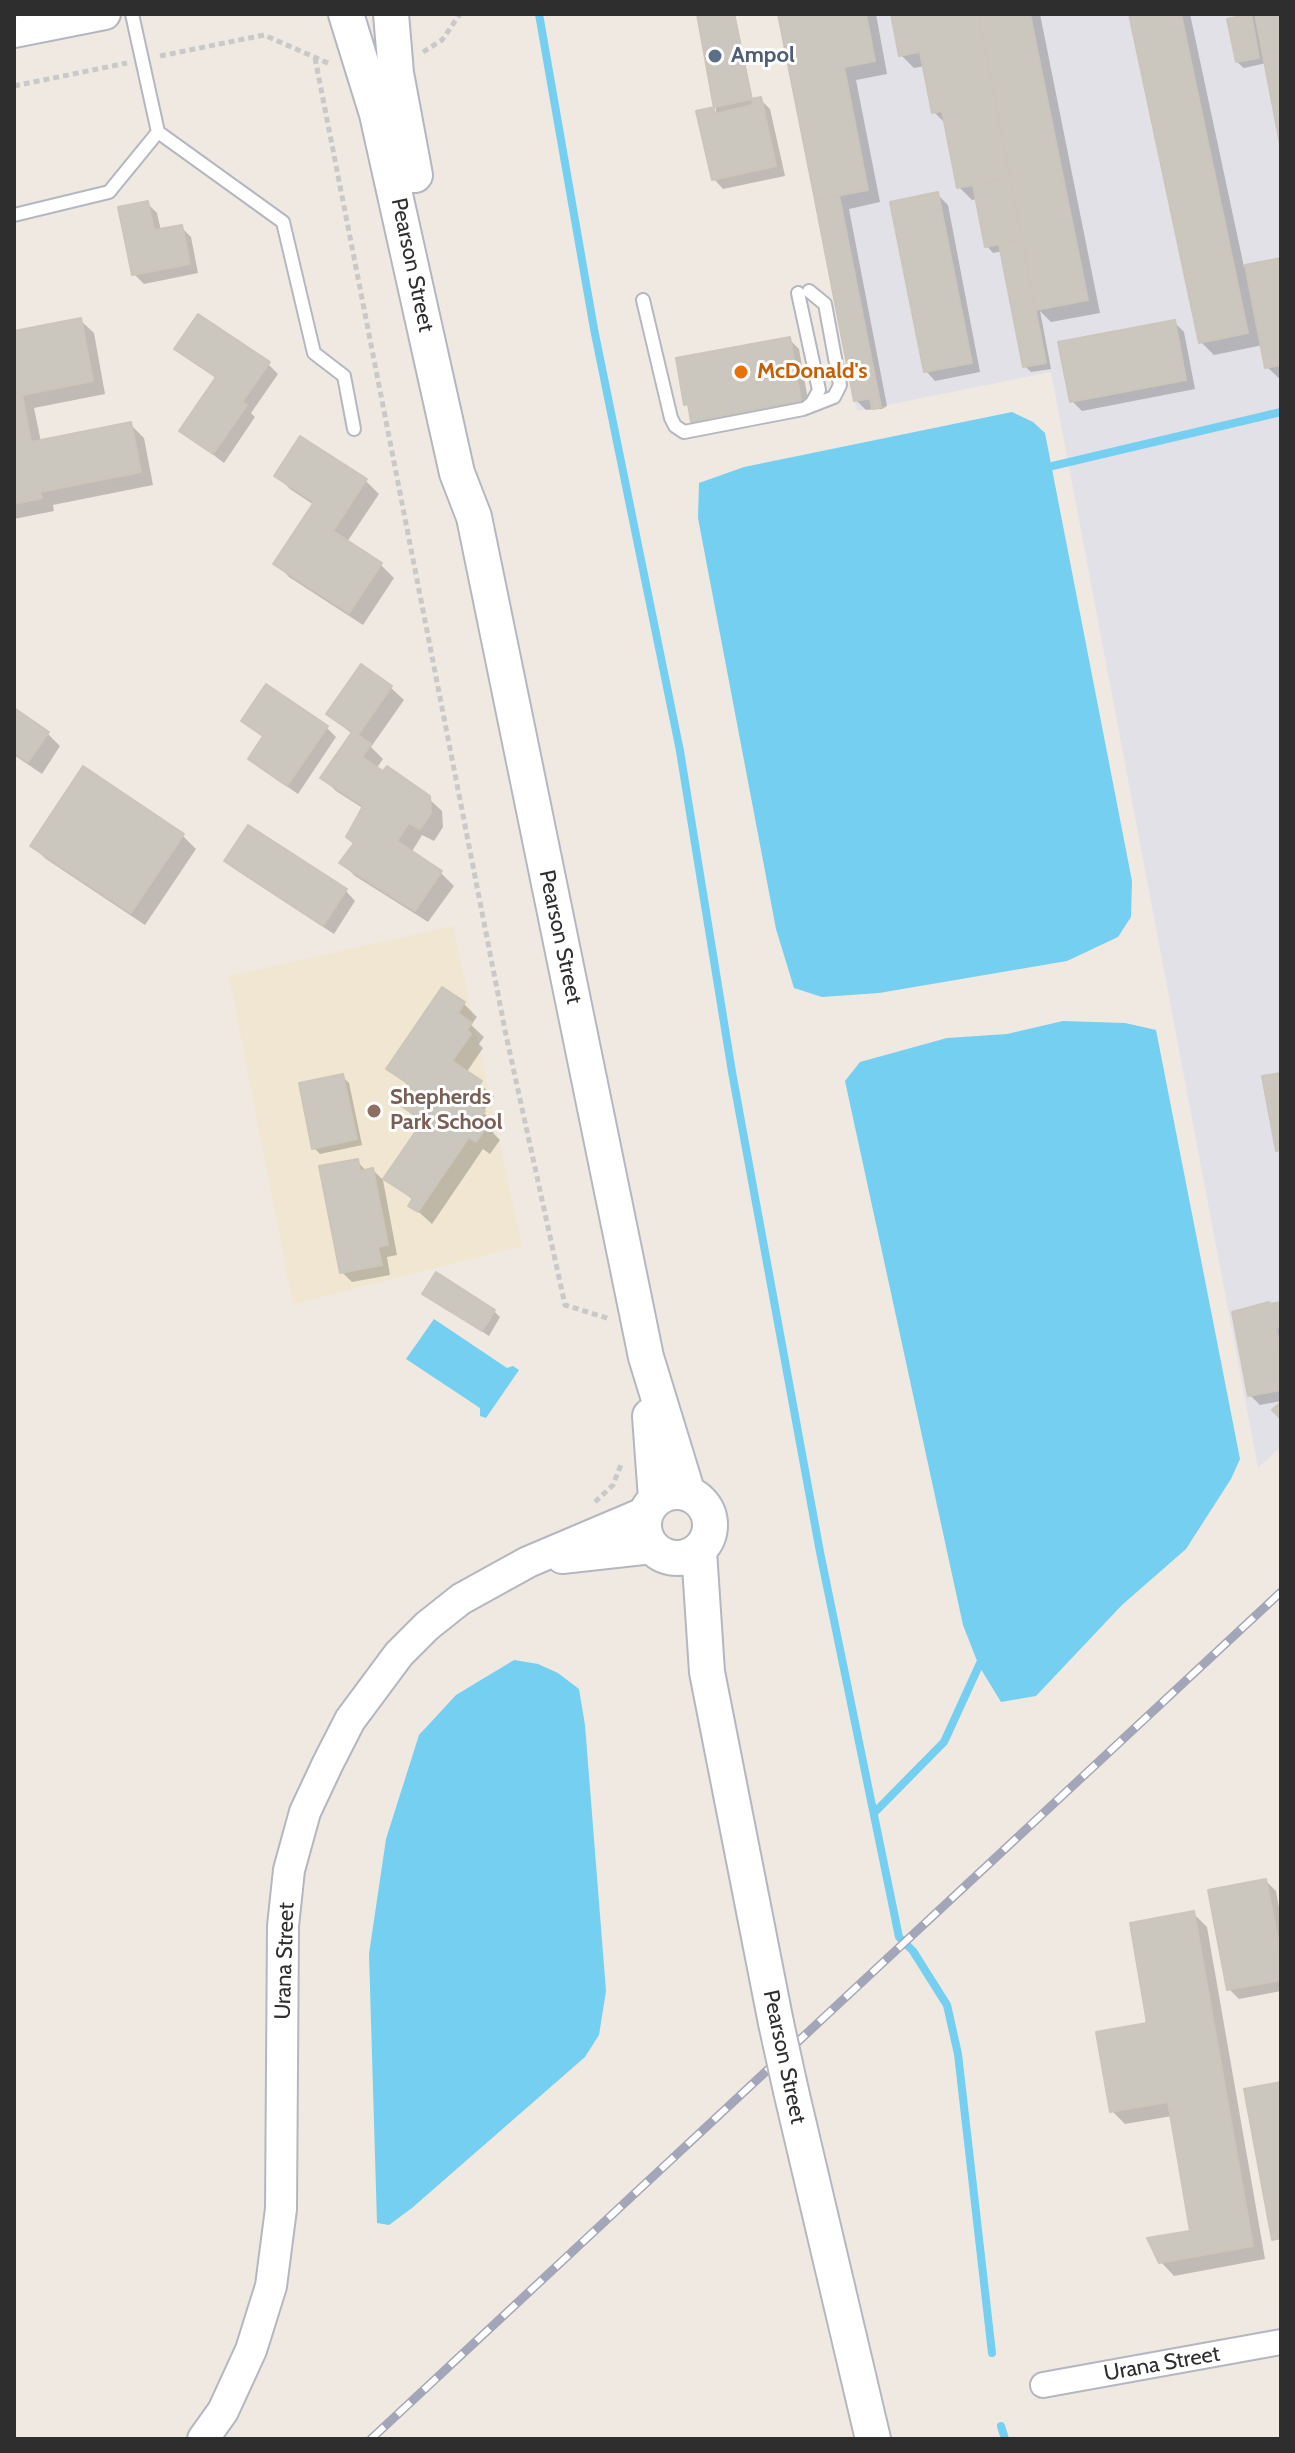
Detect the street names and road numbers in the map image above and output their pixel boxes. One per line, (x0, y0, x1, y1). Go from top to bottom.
street label: Pearson Street (385, 196, 439, 334)
street label: Pearson Street (533, 868, 587, 1006)
street label: Urana Street (270, 1902, 300, 2020)
street label: Pearson Street (757, 1988, 811, 2126)
street label: Urana Street (1102, 2341, 1222, 2387)

